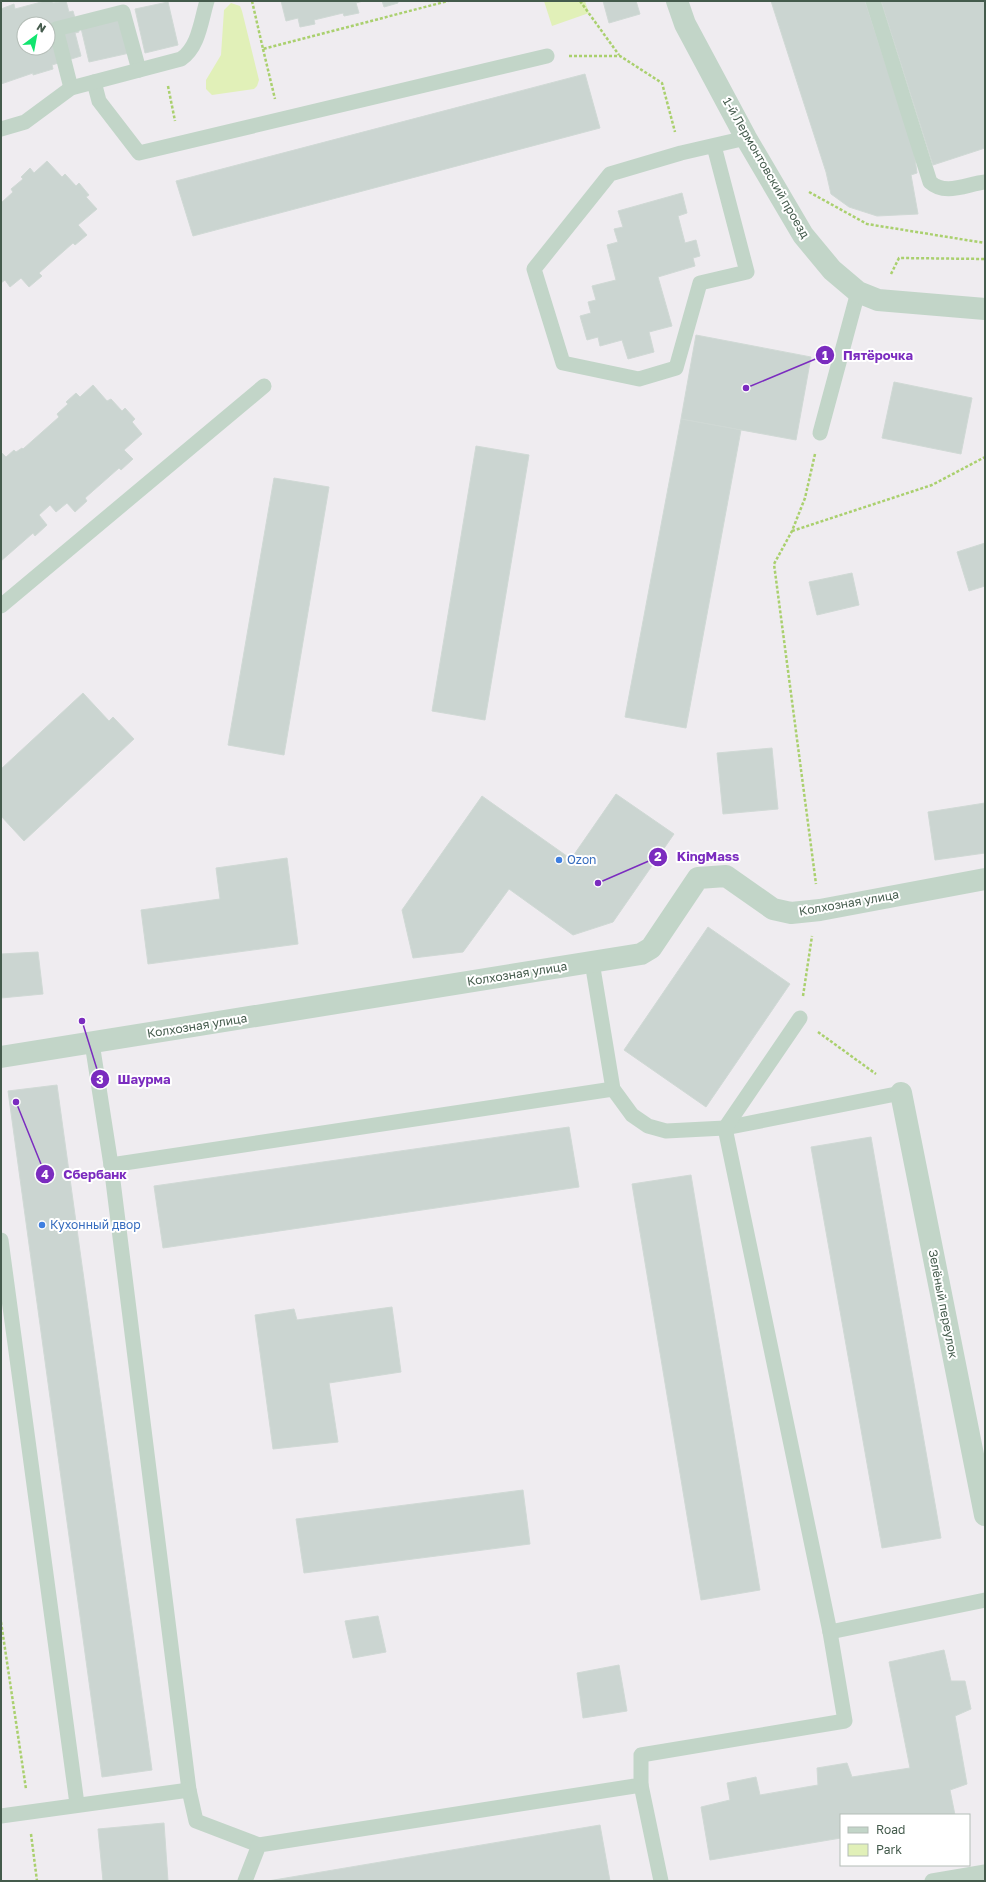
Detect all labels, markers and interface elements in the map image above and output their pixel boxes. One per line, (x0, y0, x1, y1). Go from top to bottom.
north arrow (16, 16, 56, 56)
text: N (35, 19, 49, 35)
street label: 1-й Лермонтовский проезд (720, 95, 813, 241)
callout: Пятёрочка (815, 343, 921, 368)
text: Пятёрочка (843, 347, 913, 363)
text: 1 (822, 348, 828, 363)
callout: KingMass (648, 844, 747, 869)
text: KingMass (677, 848, 739, 864)
text: 2 (654, 849, 662, 864)
place label: Ozon (567, 852, 596, 867)
marker: Ozon (554, 855, 564, 865)
street label: Колхозная улица (798, 886, 900, 919)
street label: Колхозная улица (466, 958, 568, 989)
street label: Колхозная улица (146, 1010, 248, 1041)
callout: Шаурма (90, 1067, 179, 1092)
text: Шаурма (117, 1071, 171, 1087)
text: 3 (96, 1072, 104, 1087)
callout: Сбербанк (35, 1162, 135, 1187)
text: Сбербанк (63, 1166, 127, 1182)
text: 4 (41, 1167, 49, 1182)
place label: Кухонный двор (50, 1217, 141, 1232)
marker: Кухонный двор (37, 1220, 47, 1230)
street label: Зелёный переулок (926, 1248, 961, 1360)
legend (840, 1814, 970, 1866)
text: Road (876, 1822, 905, 1837)
text: Park (876, 1842, 902, 1857)

